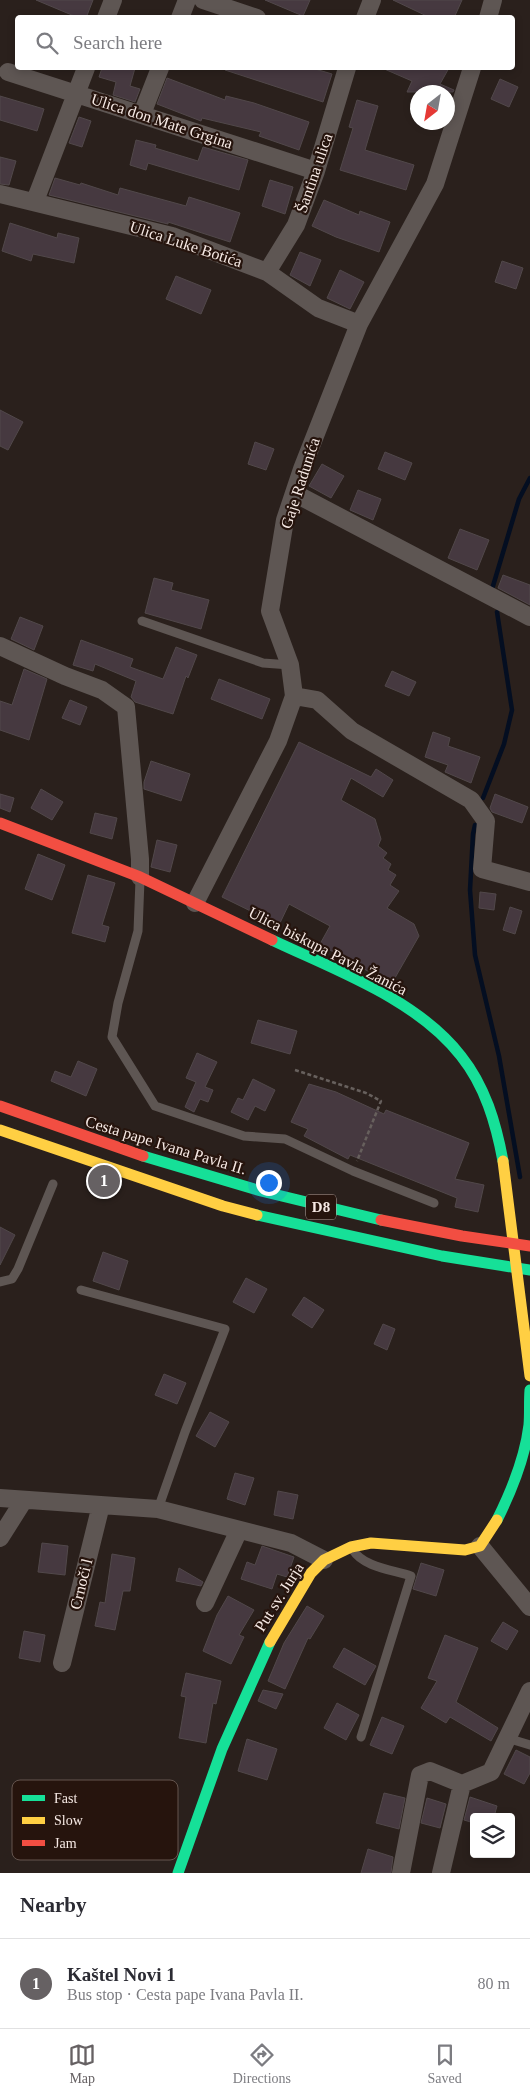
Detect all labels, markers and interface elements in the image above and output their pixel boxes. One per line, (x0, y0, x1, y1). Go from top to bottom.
search box (15, 15, 515, 70)
icon: search (33, 29, 61, 57)
text: Search here (73, 32, 162, 53)
north arrow (410, 85, 455, 130)
street label: Ulica don Mate Grgina (89, 90, 235, 153)
street label: Šantina ulica (291, 131, 336, 215)
street label: Ulica Luke Botića (128, 218, 244, 270)
street label: Gaje Radunića (277, 435, 324, 531)
street label: Ulica biskupa Pavla Žanića (246, 903, 410, 999)
street label: Cesta pape Ivana Pavla II. (83, 1112, 249, 1179)
pin: 1 (88, 1162, 120, 1200)
your location (256, 1170, 282, 1196)
road number: D8 (306, 1194, 336, 1220)
street label: Crnoči l (66, 1556, 96, 1611)
street label: Put sv. Jurja (251, 1560, 308, 1635)
legend (12, 1780, 178, 1860)
text: Fast (54, 1791, 77, 1806)
text: Slow (54, 1813, 84, 1828)
map controls (470, 1813, 515, 1858)
button: layers (470, 1813, 515, 1858)
text: Jam (54, 1836, 77, 1851)
text: Nearby (20, 1893, 87, 1917)
text: Kaštel Novi 1 (67, 1964, 176, 1985)
text: 1 (32, 1975, 40, 1992)
text: 80 m (478, 1975, 510, 1992)
text: Bus stop · Cesta pape Ivana Pavla II. (67, 1986, 303, 2003)
tab: Map (68, 2041, 96, 2087)
tab: Directions (233, 2041, 291, 2087)
tab: Saved (428, 2041, 462, 2087)

